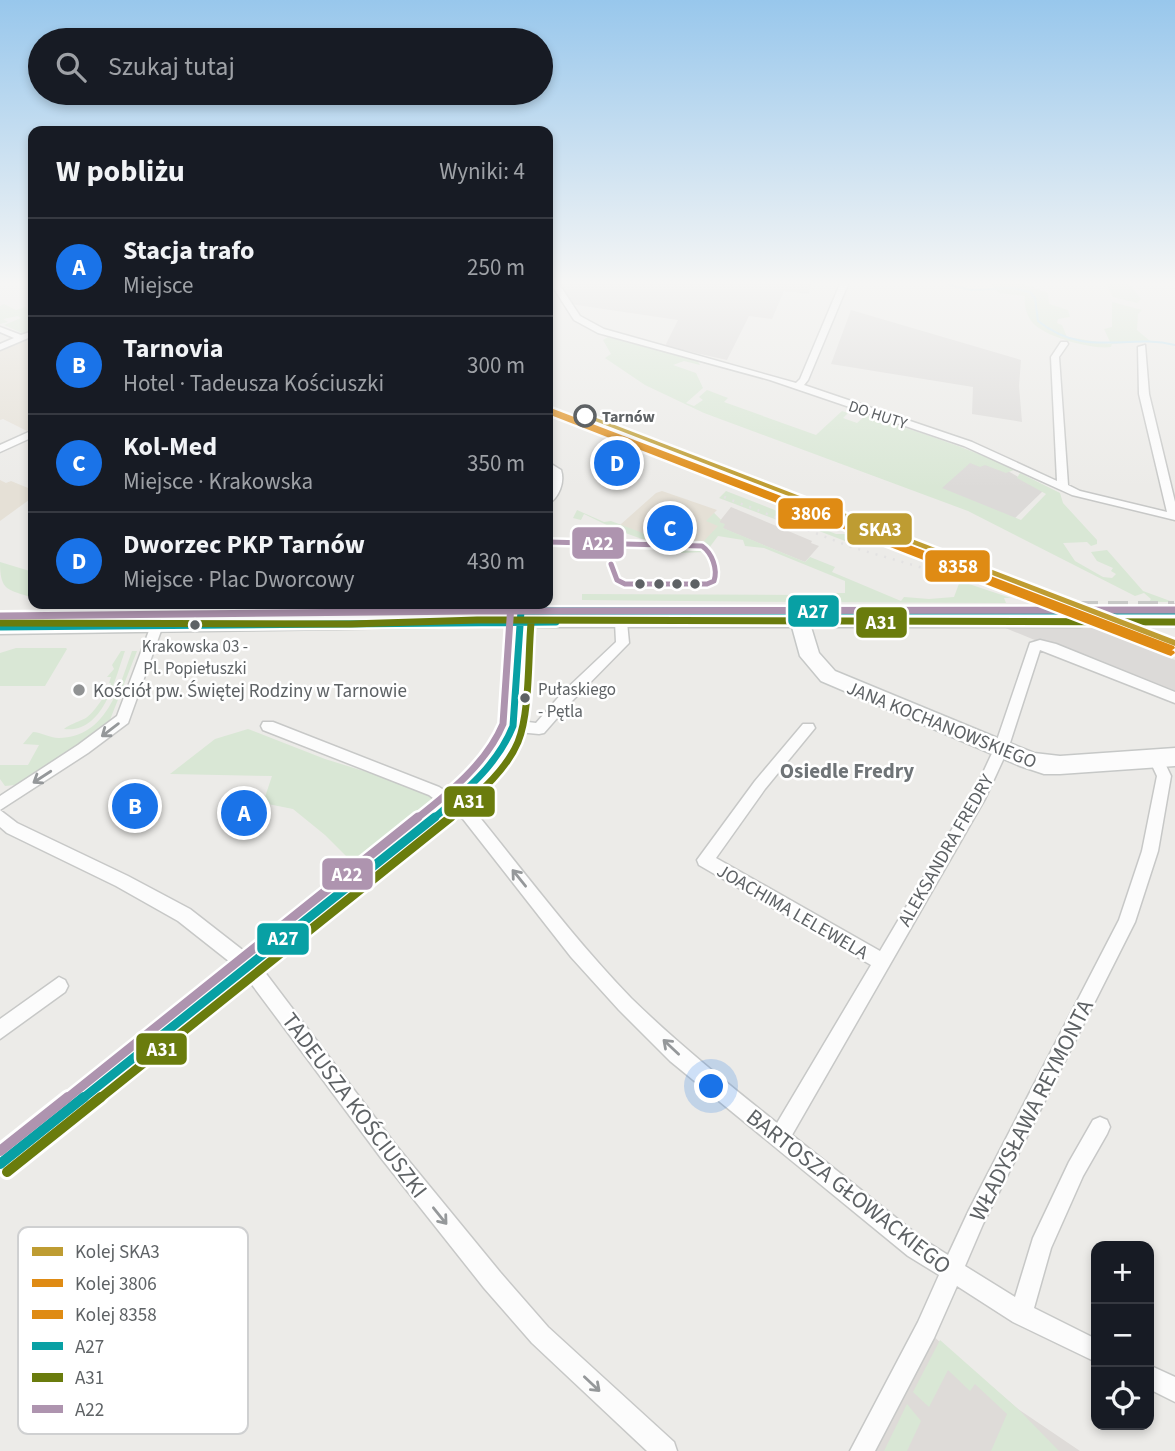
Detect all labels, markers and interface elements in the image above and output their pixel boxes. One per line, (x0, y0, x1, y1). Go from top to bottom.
search box (28, 28, 553, 105)
icon: search (52, 48, 90, 86)
text: Szukaj tutaj (108, 48, 235, 85)
text: W pobliżu (56, 150, 185, 193)
text: Wyniki: 4 (439, 155, 525, 188)
text: Stacja trafo (123, 232, 254, 269)
text: A (72, 251, 86, 284)
text: 250 m (467, 251, 525, 284)
text: Miejsce (123, 269, 194, 302)
text: Tarnovia (123, 330, 223, 367)
text: B (72, 349, 86, 382)
text: 300 m (467, 349, 525, 382)
text: Hotel · Tadeusza Kościuszki (123, 367, 384, 400)
street label: DO HUTY (846, 395, 910, 435)
marker: Tarnów (574, 405, 596, 427)
place label: Tarnów (602, 406, 656, 428)
text: Kol-Med (123, 428, 217, 465)
pin: D (594, 437, 640, 489)
text: C (72, 447, 86, 480)
text: 350 m (467, 447, 525, 480)
text: Miejsce · Krakowska (123, 465, 313, 498)
line badge: 3806 (777, 497, 844, 530)
text: 3806 (791, 501, 831, 528)
pin: C (647, 502, 693, 554)
line badge: SKA3 (846, 512, 913, 546)
text: SKA3 (859, 517, 901, 544)
text: Dworzec PKP Tarnów (123, 526, 365, 563)
line badge: A22 (571, 526, 625, 560)
text: A22 (582, 531, 613, 558)
text: D (72, 545, 86, 578)
text: 430 m (467, 545, 525, 578)
line badge: 8358 (924, 549, 991, 583)
text: 8358 (938, 554, 978, 581)
text: Miejsce · Plac Dworcowy (123, 563, 354, 596)
unlabelled marker (633, 577, 647, 591)
unlabelled marker (652, 577, 666, 591)
unlabelled marker (670, 577, 684, 591)
unlabelled marker (688, 577, 702, 591)
line badge: A27 (787, 594, 840, 628)
text: A27 (797, 599, 828, 626)
line badge: A31 (855, 606, 908, 639)
text: A31 (865, 610, 896, 637)
marker: Krakowska 03 - Pl. Popiełuszki (188, 618, 202, 632)
place label: Krakowska 03 - Pl. Popiełuszki (142, 635, 248, 681)
street label: JANA KOCHANOWSKIEGO (842, 675, 1040, 776)
place label: Kościół pw. Świętej Rodziny w Tarnowie (93, 678, 407, 705)
place label: Pułaskiego - Pętla (538, 678, 616, 724)
marker: Kościół pw. Świętej Rodziny w Tarnowie (71, 682, 87, 698)
marker: Pułaskiego - Pętla (518, 691, 532, 705)
one-way arrow (101, 723, 120, 738)
district label: Osiedle Fredry (780, 756, 914, 786)
one-way arrow (33, 769, 52, 784)
street label: ALEKSANDRA FREDRY (892, 769, 1001, 932)
pin: B (112, 780, 158, 832)
line badge: A31 (443, 785, 496, 818)
pin: A (221, 787, 267, 839)
text: A31 (453, 789, 484, 816)
line badge: A22 (321, 857, 374, 891)
street label: JOACHIMA LELEWELA (712, 858, 874, 967)
text: A22 (331, 862, 362, 889)
one-way arrow (511, 869, 526, 888)
line badge: A27 (256, 922, 310, 956)
text: A27 (267, 926, 298, 953)
street label: WŁADYSŁAWA REYMONTA (961, 993, 1102, 1227)
street label: TADEUSZA KOŚCIUSZKI (274, 1006, 435, 1205)
line badge: A31 (135, 1032, 188, 1066)
text: A31 (146, 1037, 177, 1064)
one-way arrow (663, 1038, 680, 1055)
your location (694, 1069, 728, 1103)
street label: BARTOSZA GŁOWACKIEGO (739, 1101, 958, 1282)
one-way arrow (432, 1206, 448, 1224)
legend (18, 1227, 248, 1434)
text: Kolej SKA3 (75, 1239, 160, 1266)
map controls (1091, 1241, 1154, 1430)
button: + (1091, 1241, 1154, 1304)
text: Kolej 3806 (75, 1271, 157, 1298)
text: Kolej 8358 (75, 1302, 157, 1329)
button: − (1091, 1304, 1154, 1367)
text: A27 (75, 1334, 104, 1361)
text: A31 (75, 1365, 104, 1392)
button: locate (1091, 1367, 1154, 1430)
one-way arrow (583, 1376, 601, 1392)
text: A22 (75, 1397, 104, 1424)

